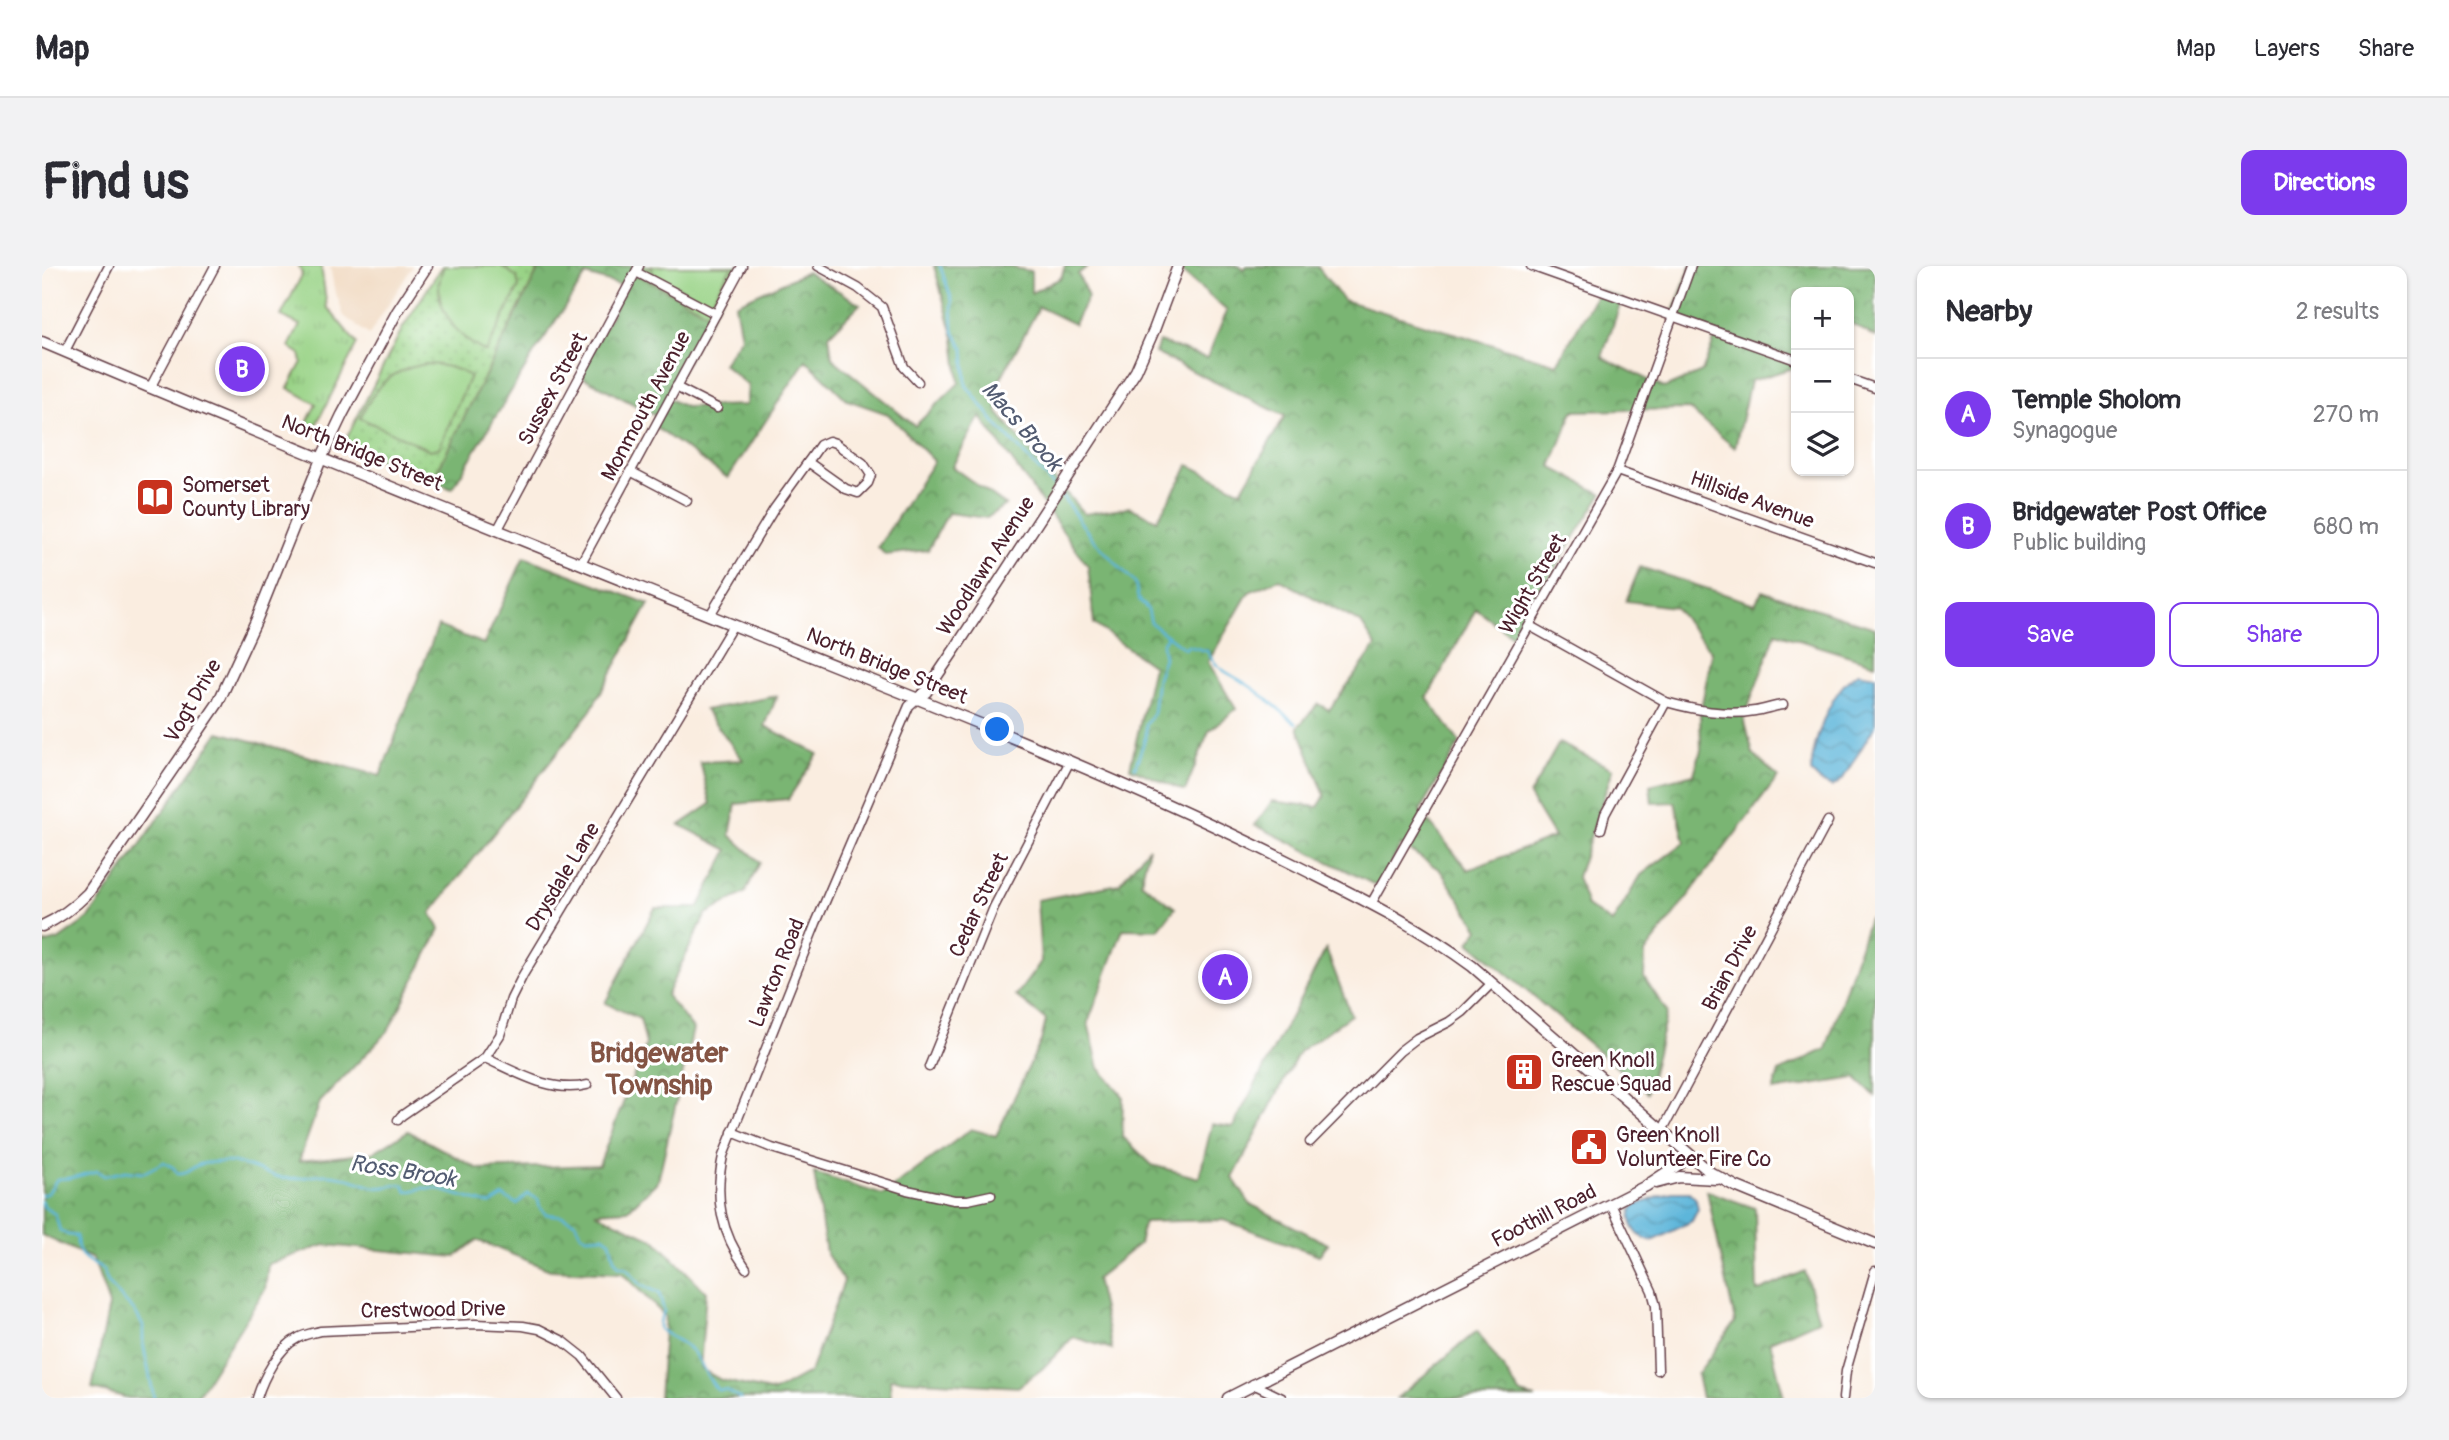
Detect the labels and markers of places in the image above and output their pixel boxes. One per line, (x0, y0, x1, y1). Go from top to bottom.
pin: B (219, 343, 265, 395)
place label: Somerset County Library (182, 472, 310, 523)
library icon: Somerset County Library (134, 476, 176, 518)
pin: A (1202, 951, 1248, 1003)
place label: Green Knoll Rescue Squad (1551, 1047, 1672, 1098)
building icon: Green Knoll Rescue Squad (1503, 1051, 1545, 1093)
place label: Green Knoll Volunteer Fire Co (1616, 1122, 1771, 1173)
public building icon: Green Knoll Volunteer Fire Co (1568, 1126, 1610, 1168)

